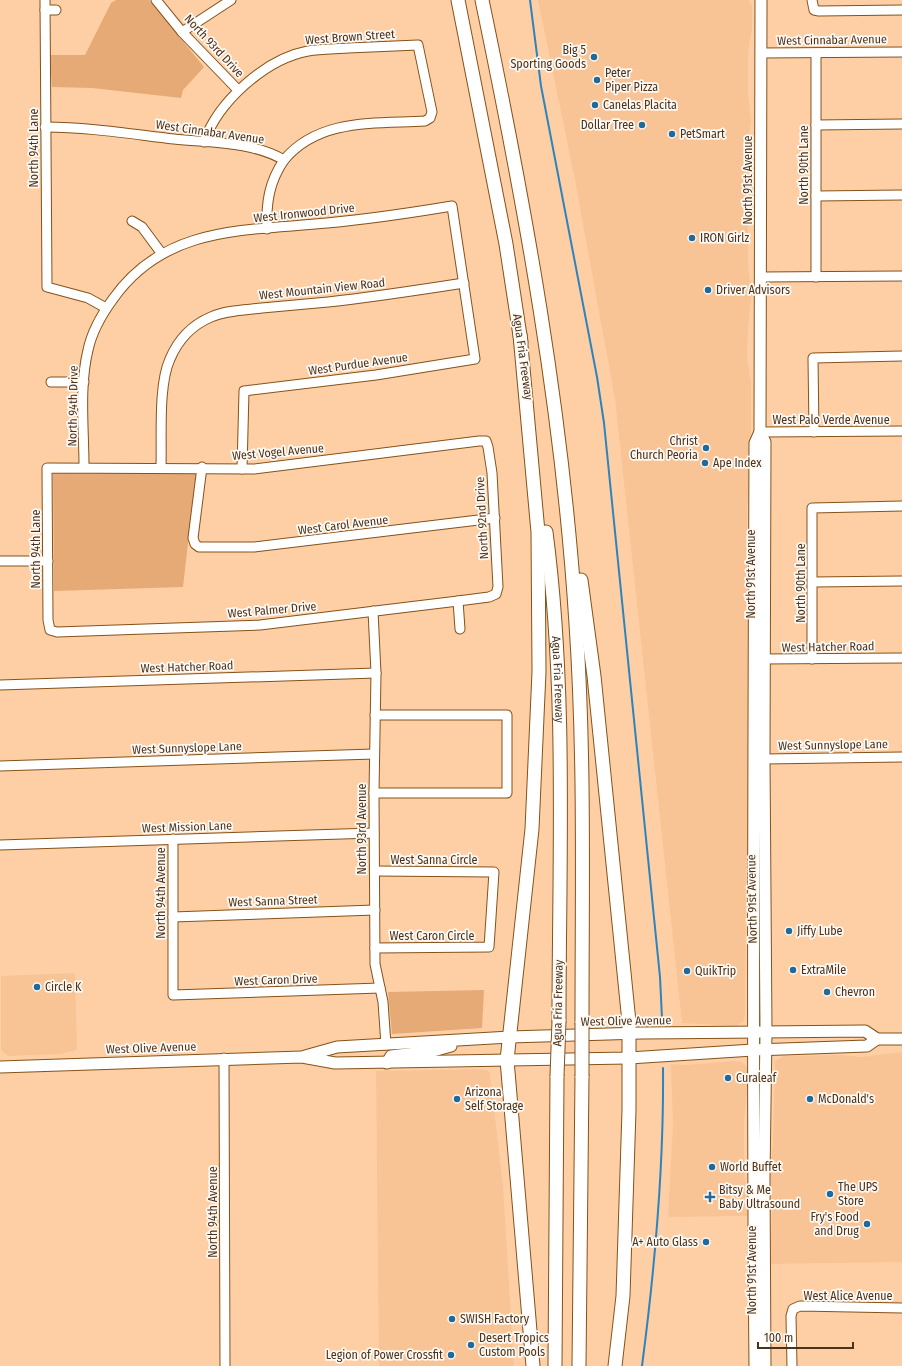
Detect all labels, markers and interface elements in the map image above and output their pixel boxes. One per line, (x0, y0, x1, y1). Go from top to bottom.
street label: North 93rd Drive (181, 12, 247, 80)
street label: West Brown Street (305, 27, 395, 47)
street label: West Cinnabar Avenue (777, 32, 887, 48)
place label: Big 5 Sporting Goods (510, 43, 586, 71)
marker: Big 5 Sporting Goods (589, 52, 599, 62)
place label: Peter Piper Pizza (605, 66, 658, 94)
marker: Peter Piper Pizza (592, 75, 602, 85)
place label: Canelas Placita (603, 98, 677, 112)
marker: Canelas Placita (590, 100, 600, 110)
street label: North 94th Lane (27, 109, 41, 187)
street label: West Cinnabar Avenue (155, 117, 265, 147)
place label: Dollar Tree (581, 118, 634, 132)
marker: Dollar Tree (637, 120, 647, 130)
street label: North 90th Lane (797, 125, 811, 205)
place label: PetSmart (680, 127, 725, 141)
marker: PetSmart (667, 129, 677, 139)
street label: North 91st Avenue (741, 135, 755, 225)
street label: West Ironwood Drive (253, 201, 355, 225)
place label: IRON Girlz (700, 231, 750, 245)
marker: IRON Girlz (687, 233, 697, 243)
street label: West Mountain View Road (258, 275, 386, 303)
place label: Driver Advisors (716, 283, 790, 297)
marker: Driver Advisors (703, 285, 713, 295)
street label: Agua Fria Freeway (510, 313, 536, 402)
street label: West Purdue Avenue (307, 350, 409, 378)
street label: North 94th Drive (65, 365, 81, 447)
street label: West Palo Verde Avenue (772, 413, 890, 427)
place label: Christ Church Peoria (630, 434, 698, 462)
street label: West Vogel Avenue (231, 441, 325, 463)
marker: Christ Church Peoria (701, 443, 711, 453)
place label: Ape Index (713, 456, 762, 470)
marker: Ape Index (700, 458, 710, 468)
street label: North 92nd Drive (473, 476, 491, 560)
street label: North 94th Lane (29, 510, 43, 588)
street label: West Carol Avenue (297, 513, 389, 537)
street label: North 91st Avenue (744, 529, 758, 619)
street label: North 90th Lane (794, 543, 808, 623)
street label: West Palmer Drive (227, 599, 317, 621)
street label: Agua Fria Freeway (549, 636, 567, 724)
street label: West Hatcher Road (781, 639, 875, 655)
street label: West Hatcher Road (140, 658, 234, 676)
street label: West Sunnyslope Lane (778, 737, 888, 753)
street label: West Sunnyslope Lane (132, 739, 242, 757)
street label: North 93rd Avenue (355, 783, 369, 875)
street label: West Mission Lane (142, 818, 232, 836)
street label: North 94th Avenue (154, 847, 168, 939)
street label: West Sanna Circle (391, 853, 478, 867)
street label: North 91st Avenue (744, 854, 760, 944)
street label: West Sanna Street (228, 892, 318, 910)
place label: Jiffy Lube (797, 924, 843, 938)
marker: Jiffy Lube (784, 926, 794, 936)
street label: West Caron Circle (390, 929, 475, 943)
street label: Agua Fria Freeway (550, 959, 566, 1047)
place label: ExtraMile (801, 963, 846, 977)
place label: QuikTrip (695, 964, 736, 978)
marker: ExtraMile (788, 965, 798, 975)
marker: QuikTrip (682, 966, 692, 976)
street label: West Caron Drive (234, 972, 318, 988)
place label: Circle K (45, 980, 82, 994)
marker: Circle K (32, 982, 42, 992)
place label: Chevron (835, 985, 875, 999)
marker: Chevron (822, 987, 832, 997)
street label: West Olive Avenue (581, 1013, 671, 1029)
street label: West Olive Avenue (106, 1039, 197, 1057)
place label: Curaleaf (736, 1071, 778, 1085)
marker: Curaleaf (723, 1073, 733, 1083)
place label: Arizona Self Storage (465, 1085, 524, 1113)
place label: McDonald's (818, 1092, 874, 1106)
marker: Arizona Self Storage (452, 1094, 462, 1104)
marker: McDonald's (805, 1094, 815, 1104)
place label: World Buffet (720, 1160, 782, 1174)
marker: World Buffet (707, 1162, 717, 1172)
street label: North 94th Avenue (206, 1166, 220, 1258)
place label: The UPS Store (838, 1180, 878, 1208)
place label: Bitsy & Me Baby Ultrasound (719, 1183, 800, 1211)
marker: The UPS Store (825, 1189, 835, 1199)
marker: Bitsy & Me Baby Ultrasound (704, 1191, 716, 1203)
place label: Fry's Food and Drug (810, 1210, 859, 1238)
marker: Fry's Food and Drug (862, 1219, 872, 1229)
street label: North 91st Avenue (745, 1225, 759, 1315)
place label: A+ Auto Glass (632, 1235, 698, 1249)
marker: A+ Auto Glass (701, 1237, 711, 1247)
street label: West Alice Avenue (804, 1289, 893, 1303)
place label: SWISH Factory (460, 1312, 530, 1326)
marker: SWISH Factory (447, 1314, 457, 1324)
scale bar (758, 1324, 853, 1350)
place label: Desert Tropics Custom Pools (479, 1331, 549, 1359)
text: 100 m (764, 1331, 793, 1345)
marker: Desert Tropics Custom Pools (466, 1340, 476, 1350)
place label: Legion of Power Crossfit (326, 1348, 443, 1362)
marker: Legion of Power Crossfit (446, 1350, 456, 1360)

